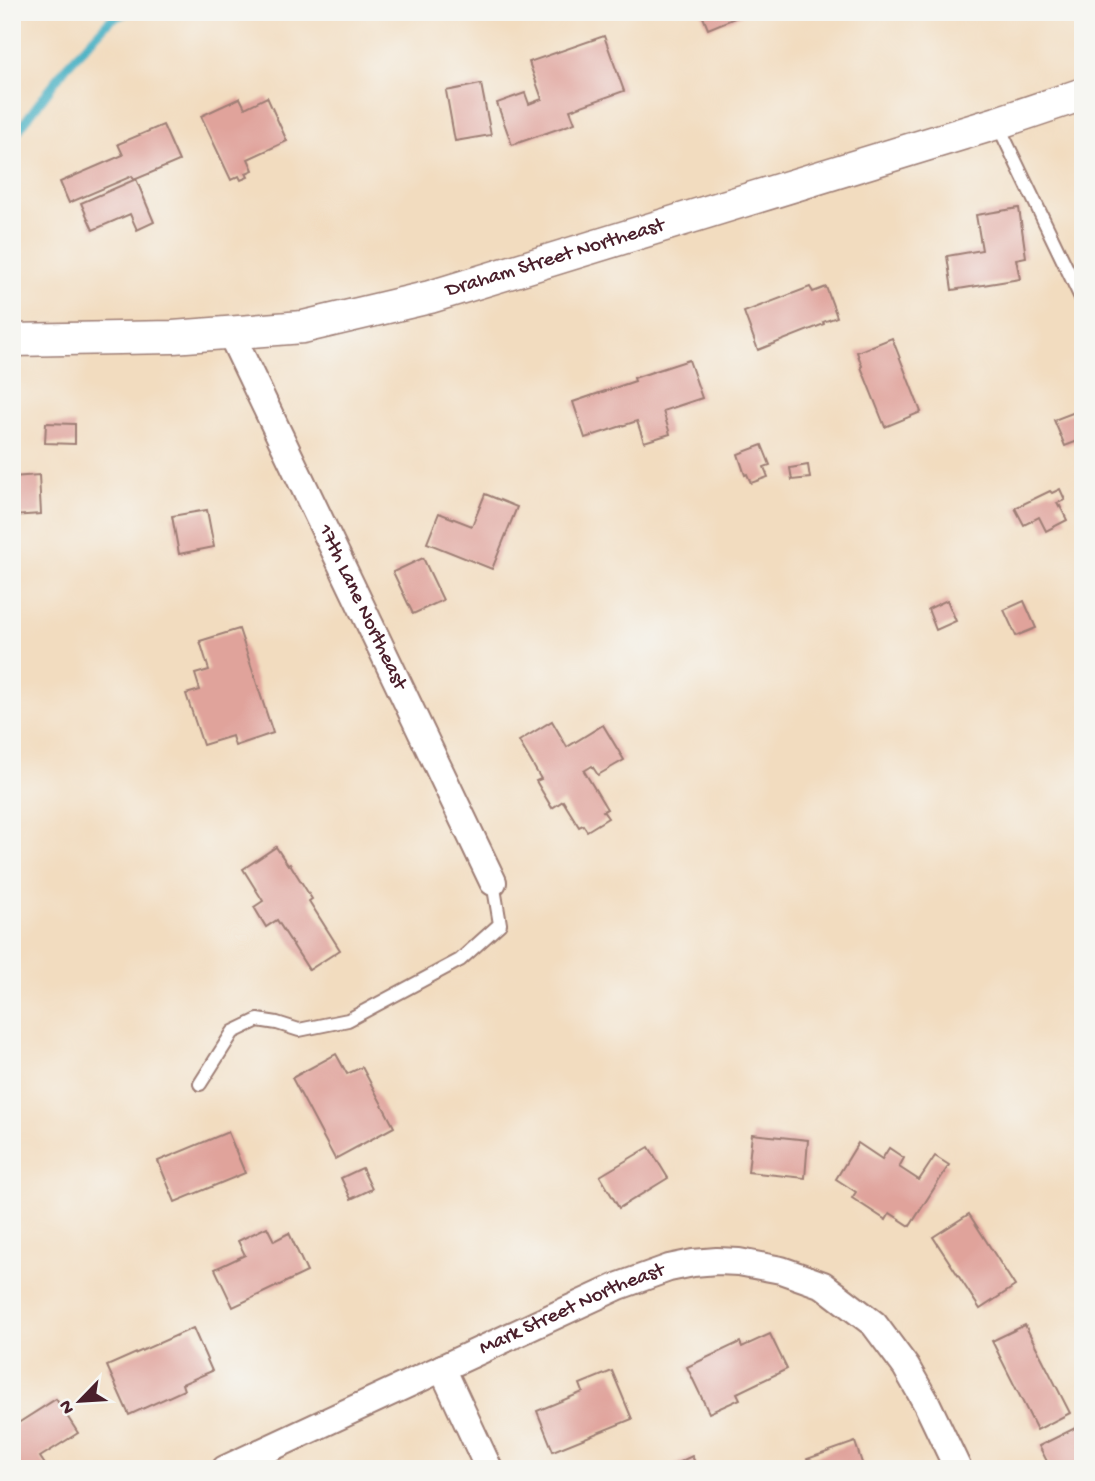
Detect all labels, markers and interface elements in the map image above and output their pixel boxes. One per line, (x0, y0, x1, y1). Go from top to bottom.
street label: Draham Street Northeast (441, 213, 670, 304)
street label: 17th Lane Northeast (311, 520, 413, 696)
street label: Mark Street Northeast (476, 1257, 670, 1362)
north arrow (46, 1366, 116, 1436)
text: N (55, 1396, 81, 1417)

